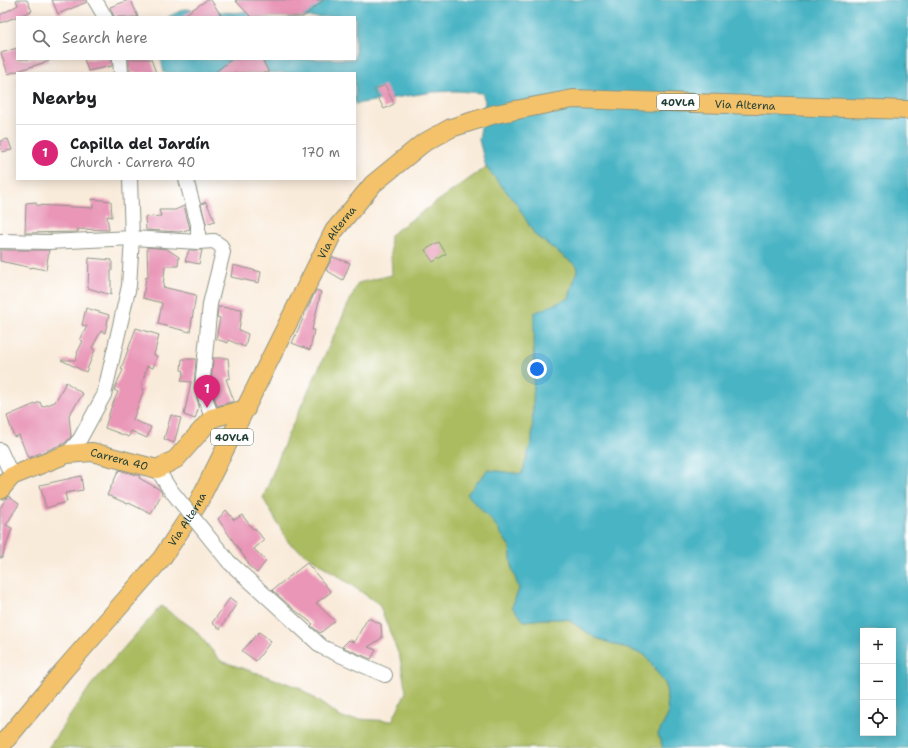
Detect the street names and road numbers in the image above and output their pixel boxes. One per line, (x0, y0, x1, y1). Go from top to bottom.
road number: 40VLA (657, 94, 699, 110)
street label: Via Alterna (714, 96, 776, 113)
street label: Via Alterna (314, 202, 359, 261)
road number: 40VLA (211, 429, 253, 445)
street label: Carrera 40 (89, 444, 150, 474)
street label: Via Alterna (164, 490, 210, 549)

